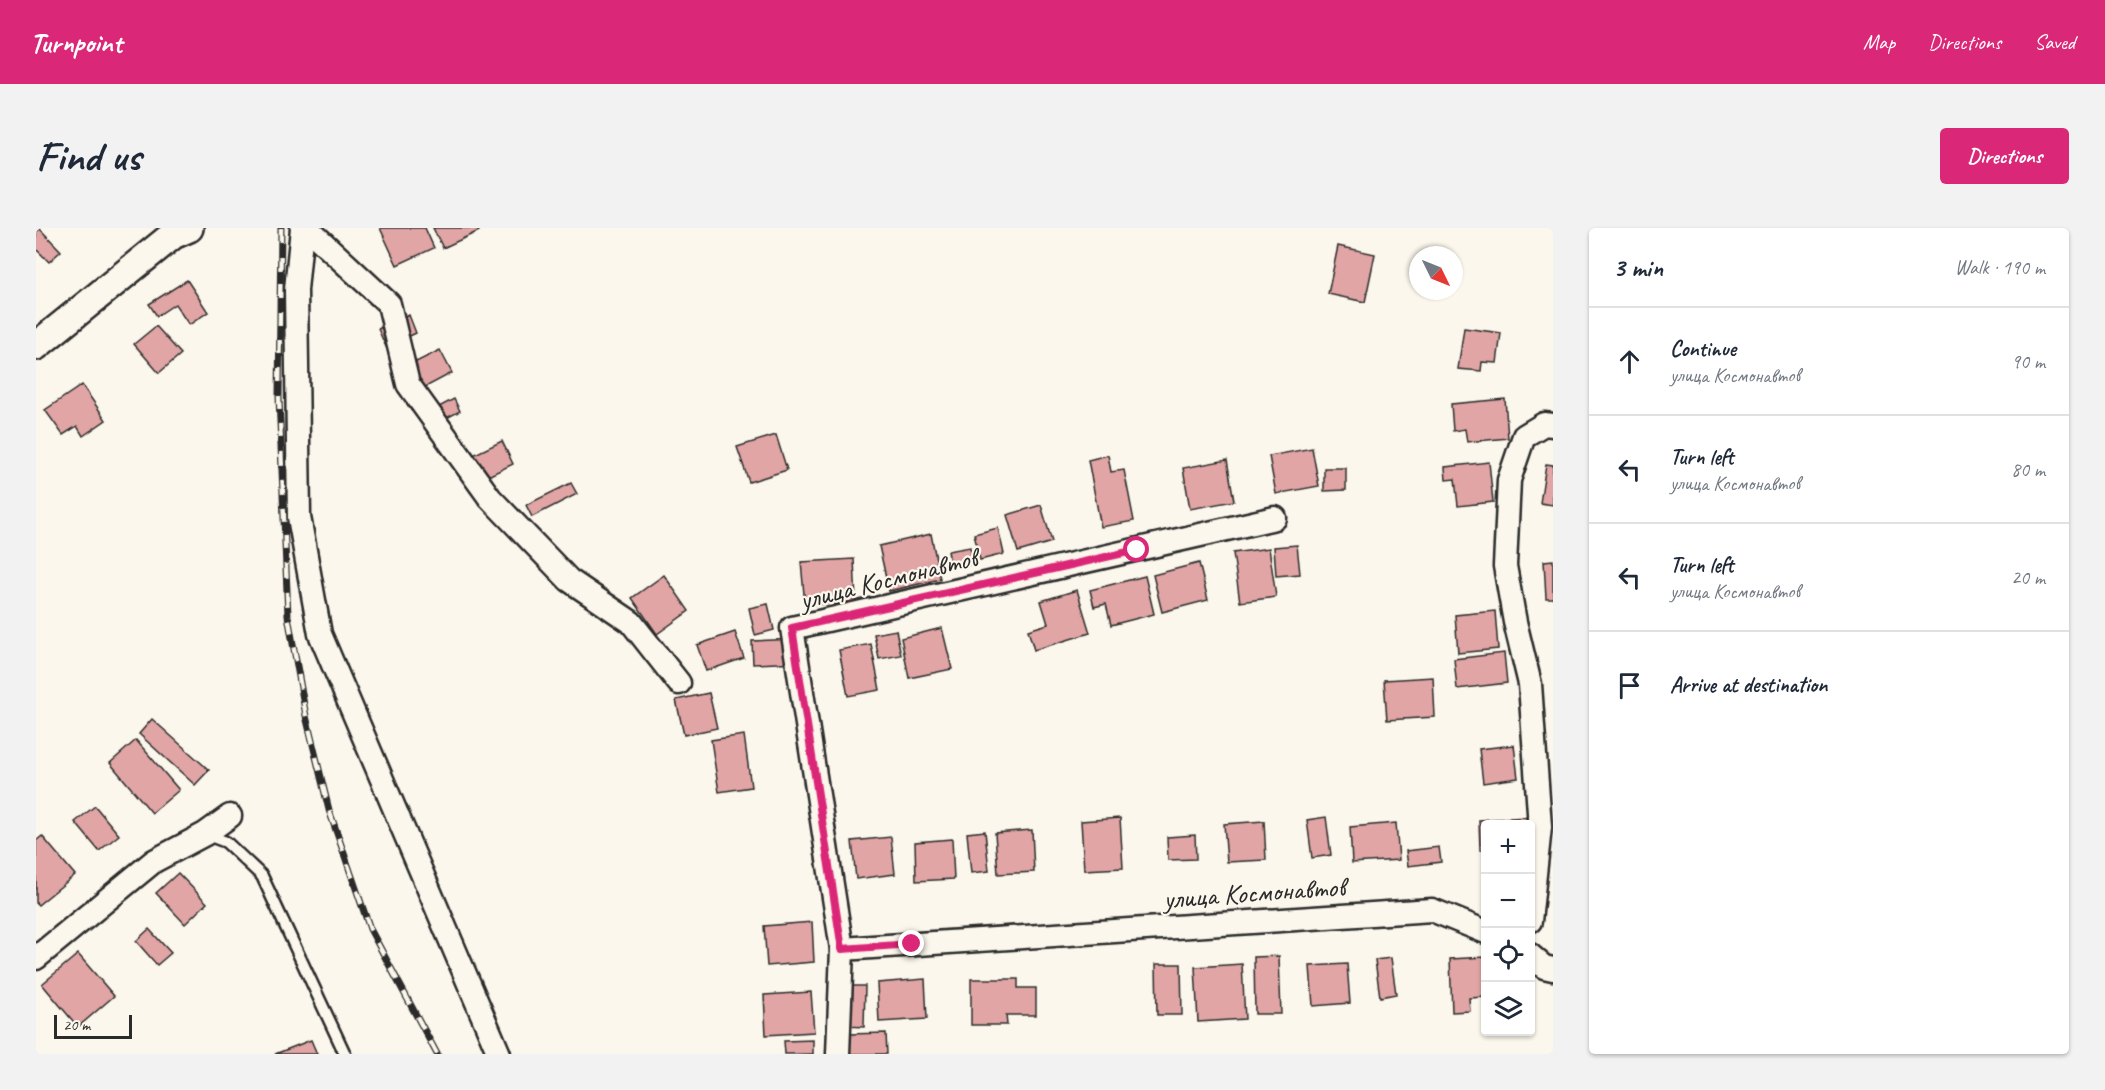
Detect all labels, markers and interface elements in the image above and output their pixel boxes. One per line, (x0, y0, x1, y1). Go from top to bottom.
text: Turnpoint (30, 25, 122, 60)
text: Map (1863, 29, 1895, 55)
text: Directions (1928, 29, 2001, 55)
text: Saved (2034, 29, 2075, 55)
button: Directions (1940, 128, 2069, 184)
text: Find us (36, 130, 141, 183)
north arrow (1409, 246, 1463, 300)
text: 3 min (1613, 251, 1663, 284)
text: Walk · 190 m (1955, 255, 2045, 280)
text: Continue (1670, 335, 1736, 363)
icon: ahead (1613, 345, 1646, 378)
text: 90 m (2011, 349, 2045, 374)
text: улица Космонавтов (1670, 363, 1800, 388)
text: Turn left (1670, 443, 1734, 471)
icon: left (1613, 453, 1646, 486)
text: 80 m (2011, 457, 2045, 482)
text: улица Космонавтов (1670, 471, 1800, 496)
route start (1123, 536, 1149, 562)
street label: улица Космонавтов (794, 538, 985, 618)
text: Turn left (1670, 551, 1734, 579)
icon: left (1613, 561, 1646, 594)
text: 20 m (2011, 565, 2045, 590)
text: улица Космонавтов (1670, 579, 1800, 604)
icon: arrive (1613, 669, 1646, 702)
text: Arrive at destination (1670, 671, 1827, 699)
map controls (1481, 820, 1535, 1036)
button: + (1481, 820, 1535, 874)
street label: улица Космонавтов (1160, 868, 1351, 916)
button: − (1481, 874, 1535, 928)
button: locate (1481, 928, 1535, 982)
route end (898, 930, 924, 956)
button: layers (1481, 982, 1535, 1036)
scale bar (54, 1012, 132, 1040)
text: 20 m (63, 1015, 90, 1035)

